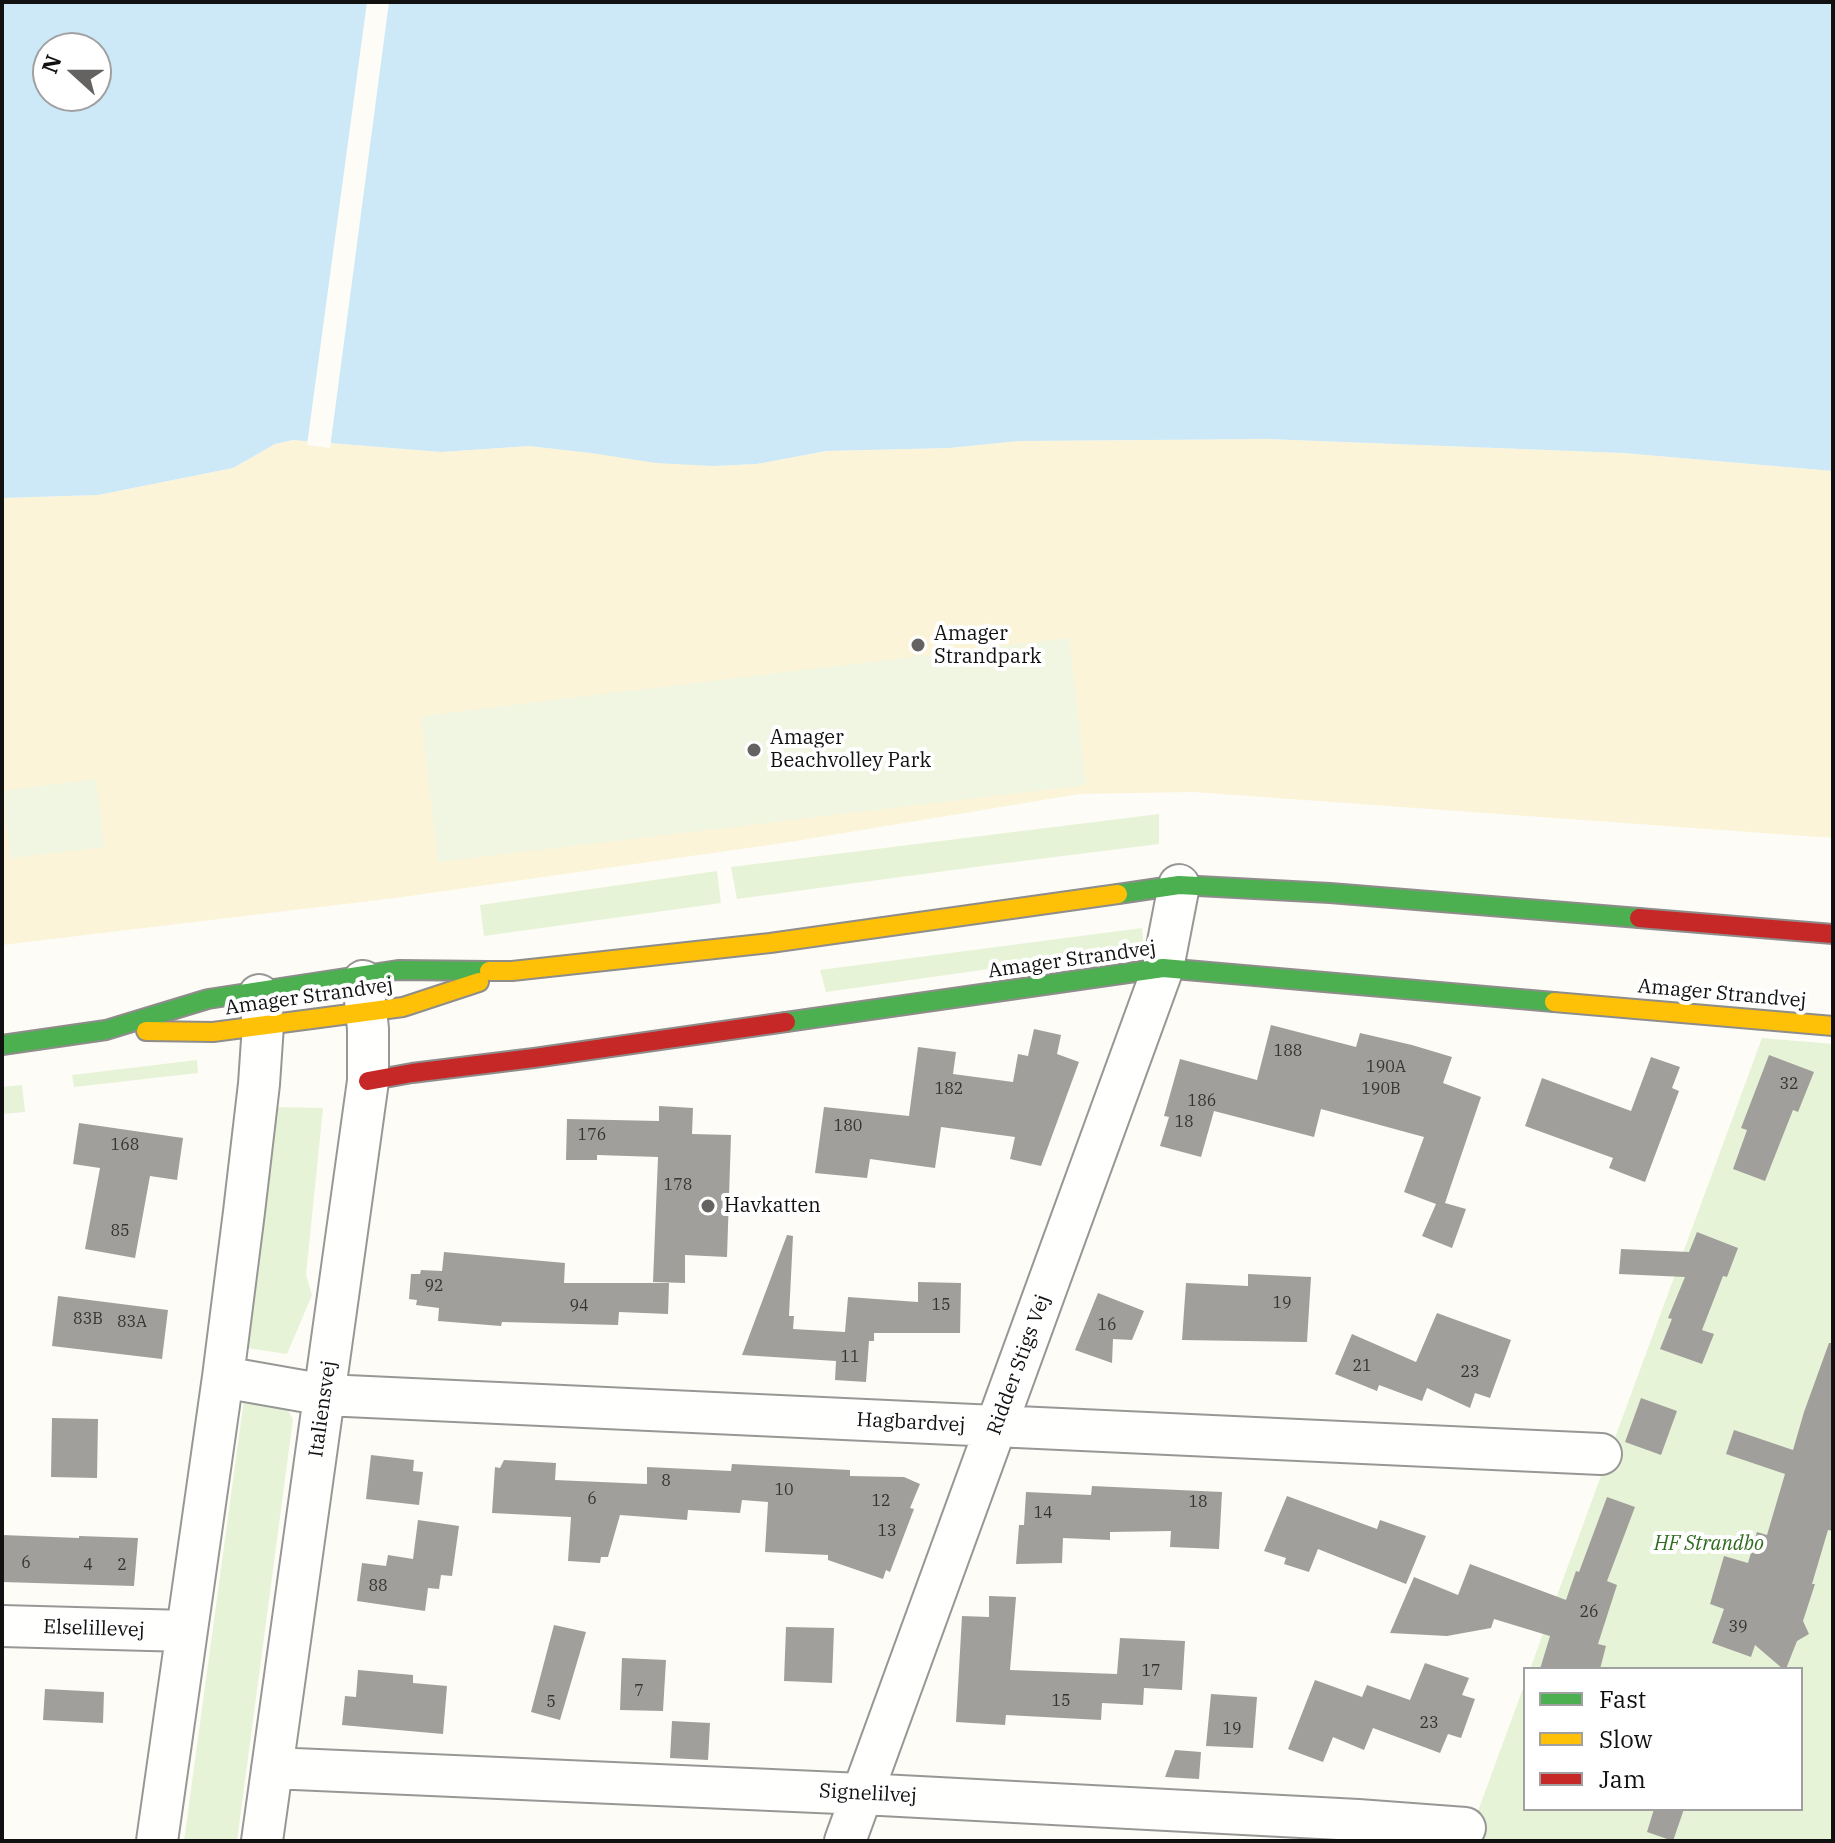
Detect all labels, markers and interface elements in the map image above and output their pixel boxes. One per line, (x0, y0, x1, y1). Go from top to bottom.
north arrow (32, 32, 112, 112)
text: N (34, 51, 68, 77)
place label: Amager Strandpark (934, 622, 1041, 669)
marker: Amager Strandpark (909, 636, 927, 654)
place label: Amager Beachvolley Park (770, 726, 931, 773)
marker: Amager Beachvolley Park (745, 741, 763, 759)
street label: Amager Strandvej (986, 936, 1158, 984)
street label: Amager Strandvej (223, 973, 395, 1021)
street label: Amager Strandvej (1637, 975, 1807, 1013)
house number: 188 (1274, 1041, 1302, 1061)
house number: 190A (1366, 1057, 1406, 1077)
house number: 32 (1779, 1074, 1799, 1094)
house number: 182 (935, 1079, 963, 1099)
house number: 190B (1361, 1079, 1401, 1099)
house number: 186 (1188, 1091, 1216, 1111)
house number: 18 (1174, 1112, 1194, 1132)
house number: 180 (834, 1116, 862, 1136)
house number: 176 (578, 1125, 606, 1145)
house number: 168 (111, 1135, 139, 1155)
house number: 178 (664, 1175, 692, 1195)
place label: Havkatten (724, 1194, 821, 1218)
marker: Havkatten (699, 1197, 717, 1215)
house number: 85 (110, 1221, 130, 1241)
house number: 92 (424, 1276, 444, 1296)
street label: Ridder Stigs Vej (982, 1292, 1056, 1438)
house number: 19 (1272, 1293, 1292, 1313)
house number: 15 (931, 1295, 951, 1315)
house number: 94 (569, 1296, 589, 1316)
house number: 83B (73, 1309, 103, 1329)
house number: 83A (117, 1312, 147, 1332)
house number: 16 (1097, 1315, 1117, 1335)
house number: 11 (840, 1347, 860, 1367)
house number: 21 (1352, 1356, 1372, 1376)
street label: Italiensvej (304, 1359, 342, 1459)
house number: 23 (1460, 1362, 1480, 1382)
street label: Hagbardvej (856, 1408, 966, 1438)
house number: 8 (661, 1471, 671, 1491)
house number: 10 (774, 1480, 794, 1500)
house number: 6 (587, 1489, 597, 1509)
house number: 12 (871, 1491, 891, 1511)
house number: 18 (1188, 1492, 1208, 1512)
house number: 14 (1033, 1503, 1053, 1523)
house number: 13 (877, 1521, 897, 1541)
park label: HF Strandbo (1654, 1532, 1764, 1556)
house number: 6 (21, 1553, 31, 1573)
house number: 4 (83, 1555, 93, 1575)
house number: 2 (117, 1555, 127, 1575)
house number: 88 (368, 1576, 388, 1596)
house number: 26 (1579, 1602, 1599, 1622)
street label: Elselillevej (43, 1615, 145, 1643)
house number: 39 (1728, 1617, 1748, 1637)
house number: 17 (1141, 1661, 1161, 1681)
legend (1523, 1667, 1803, 1811)
house number: 7 (634, 1681, 644, 1701)
text: Fast (1599, 1683, 1646, 1715)
house number: 15 (1051, 1691, 1071, 1711)
house number: 5 (546, 1692, 556, 1712)
house number: 23 (1419, 1713, 1439, 1733)
house number: 19 (1222, 1719, 1242, 1739)
text: Slow (1599, 1723, 1652, 1755)
text: Jam (1599, 1763, 1646, 1795)
street label: Signelilvej (818, 1779, 918, 1809)

